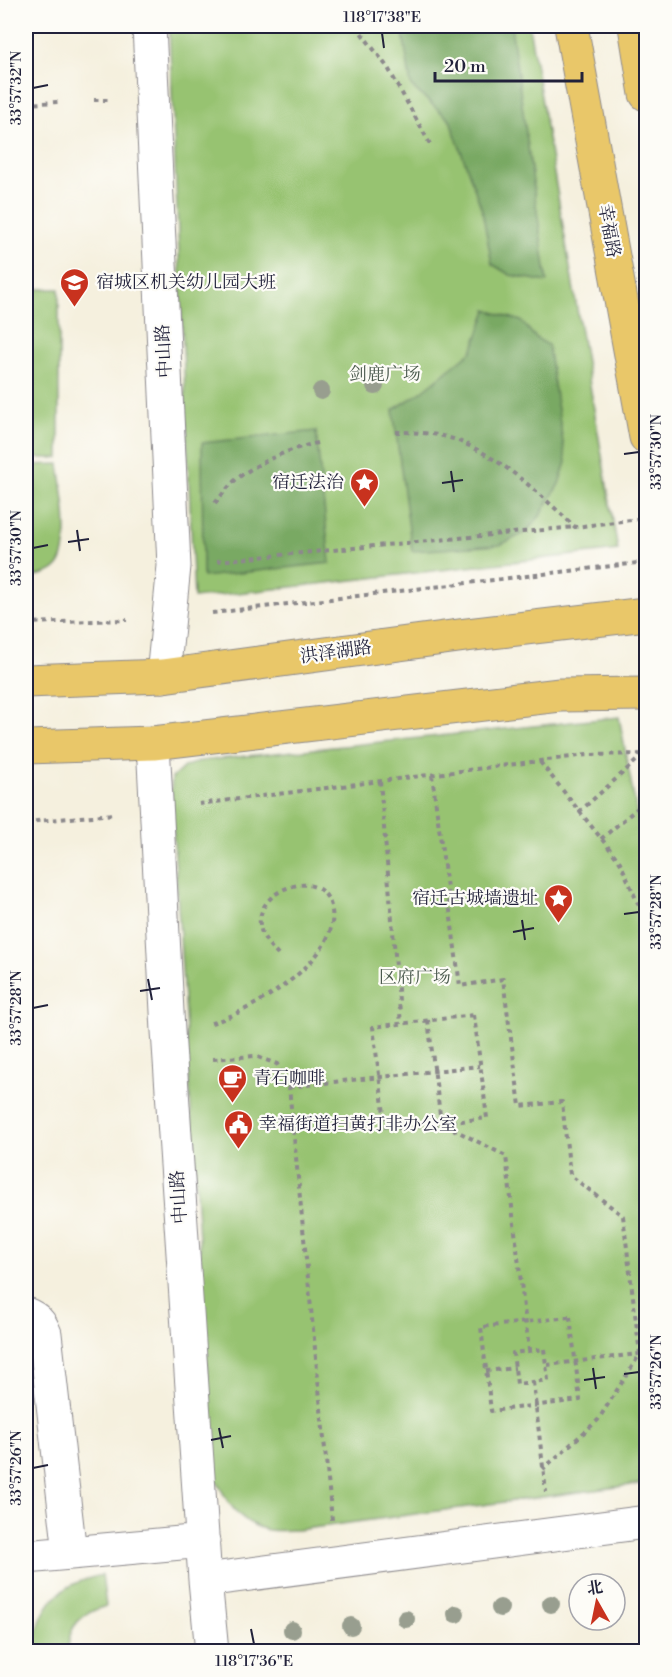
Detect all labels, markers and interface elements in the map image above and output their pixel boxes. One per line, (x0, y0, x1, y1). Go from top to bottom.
text: 118°17'38"E (343, 8, 421, 27)
scale bar (435, 45, 582, 83)
text: 33°57'32"N (7, 51, 26, 125)
text: 20 m (444, 55, 486, 78)
street label: 幸福路 (593, 202, 625, 260)
school or university icon: 宿城区机关幼儿园大班 (59, 266, 91, 308)
place label: 宿城区机关幼儿园大班 (96, 271, 276, 294)
street label: 中山路 (151, 323, 177, 379)
park label: 剑鹿广场 (349, 363, 421, 386)
text: 33°57'30"N (647, 414, 666, 490)
place icon: 宿迁法治 (349, 466, 381, 508)
place label: 宿迁法治 (272, 471, 344, 494)
text: 33°57'30"N (7, 510, 26, 586)
street label: 洪泽湖路 (299, 636, 373, 668)
text: 33°57'28"N (647, 874, 666, 950)
place icon: 宿迁古城墙遗址 (543, 882, 575, 924)
place label: 宿迁古城墙遗址 (412, 887, 538, 910)
park label: 区府广场 (379, 966, 451, 989)
text: 33°57'28"N (7, 970, 26, 1046)
cafe icon: 青石咖啡 (216, 1062, 248, 1104)
place label: 青石咖啡 (253, 1067, 325, 1090)
public building icon: 幸福街道扫黄打非办公室 (222, 1108, 254, 1150)
place label: 幸福街道扫黄打非办公室 (259, 1113, 457, 1136)
street label: 中山路 (166, 1169, 192, 1225)
text: 33°57'26"N (647, 1334, 666, 1410)
text: 33°57'26"N (7, 1430, 26, 1506)
north arrow (567, 1572, 627, 1632)
text: 北 (585, 1577, 604, 1599)
text: 118°17'36"E (215, 1652, 293, 1671)

